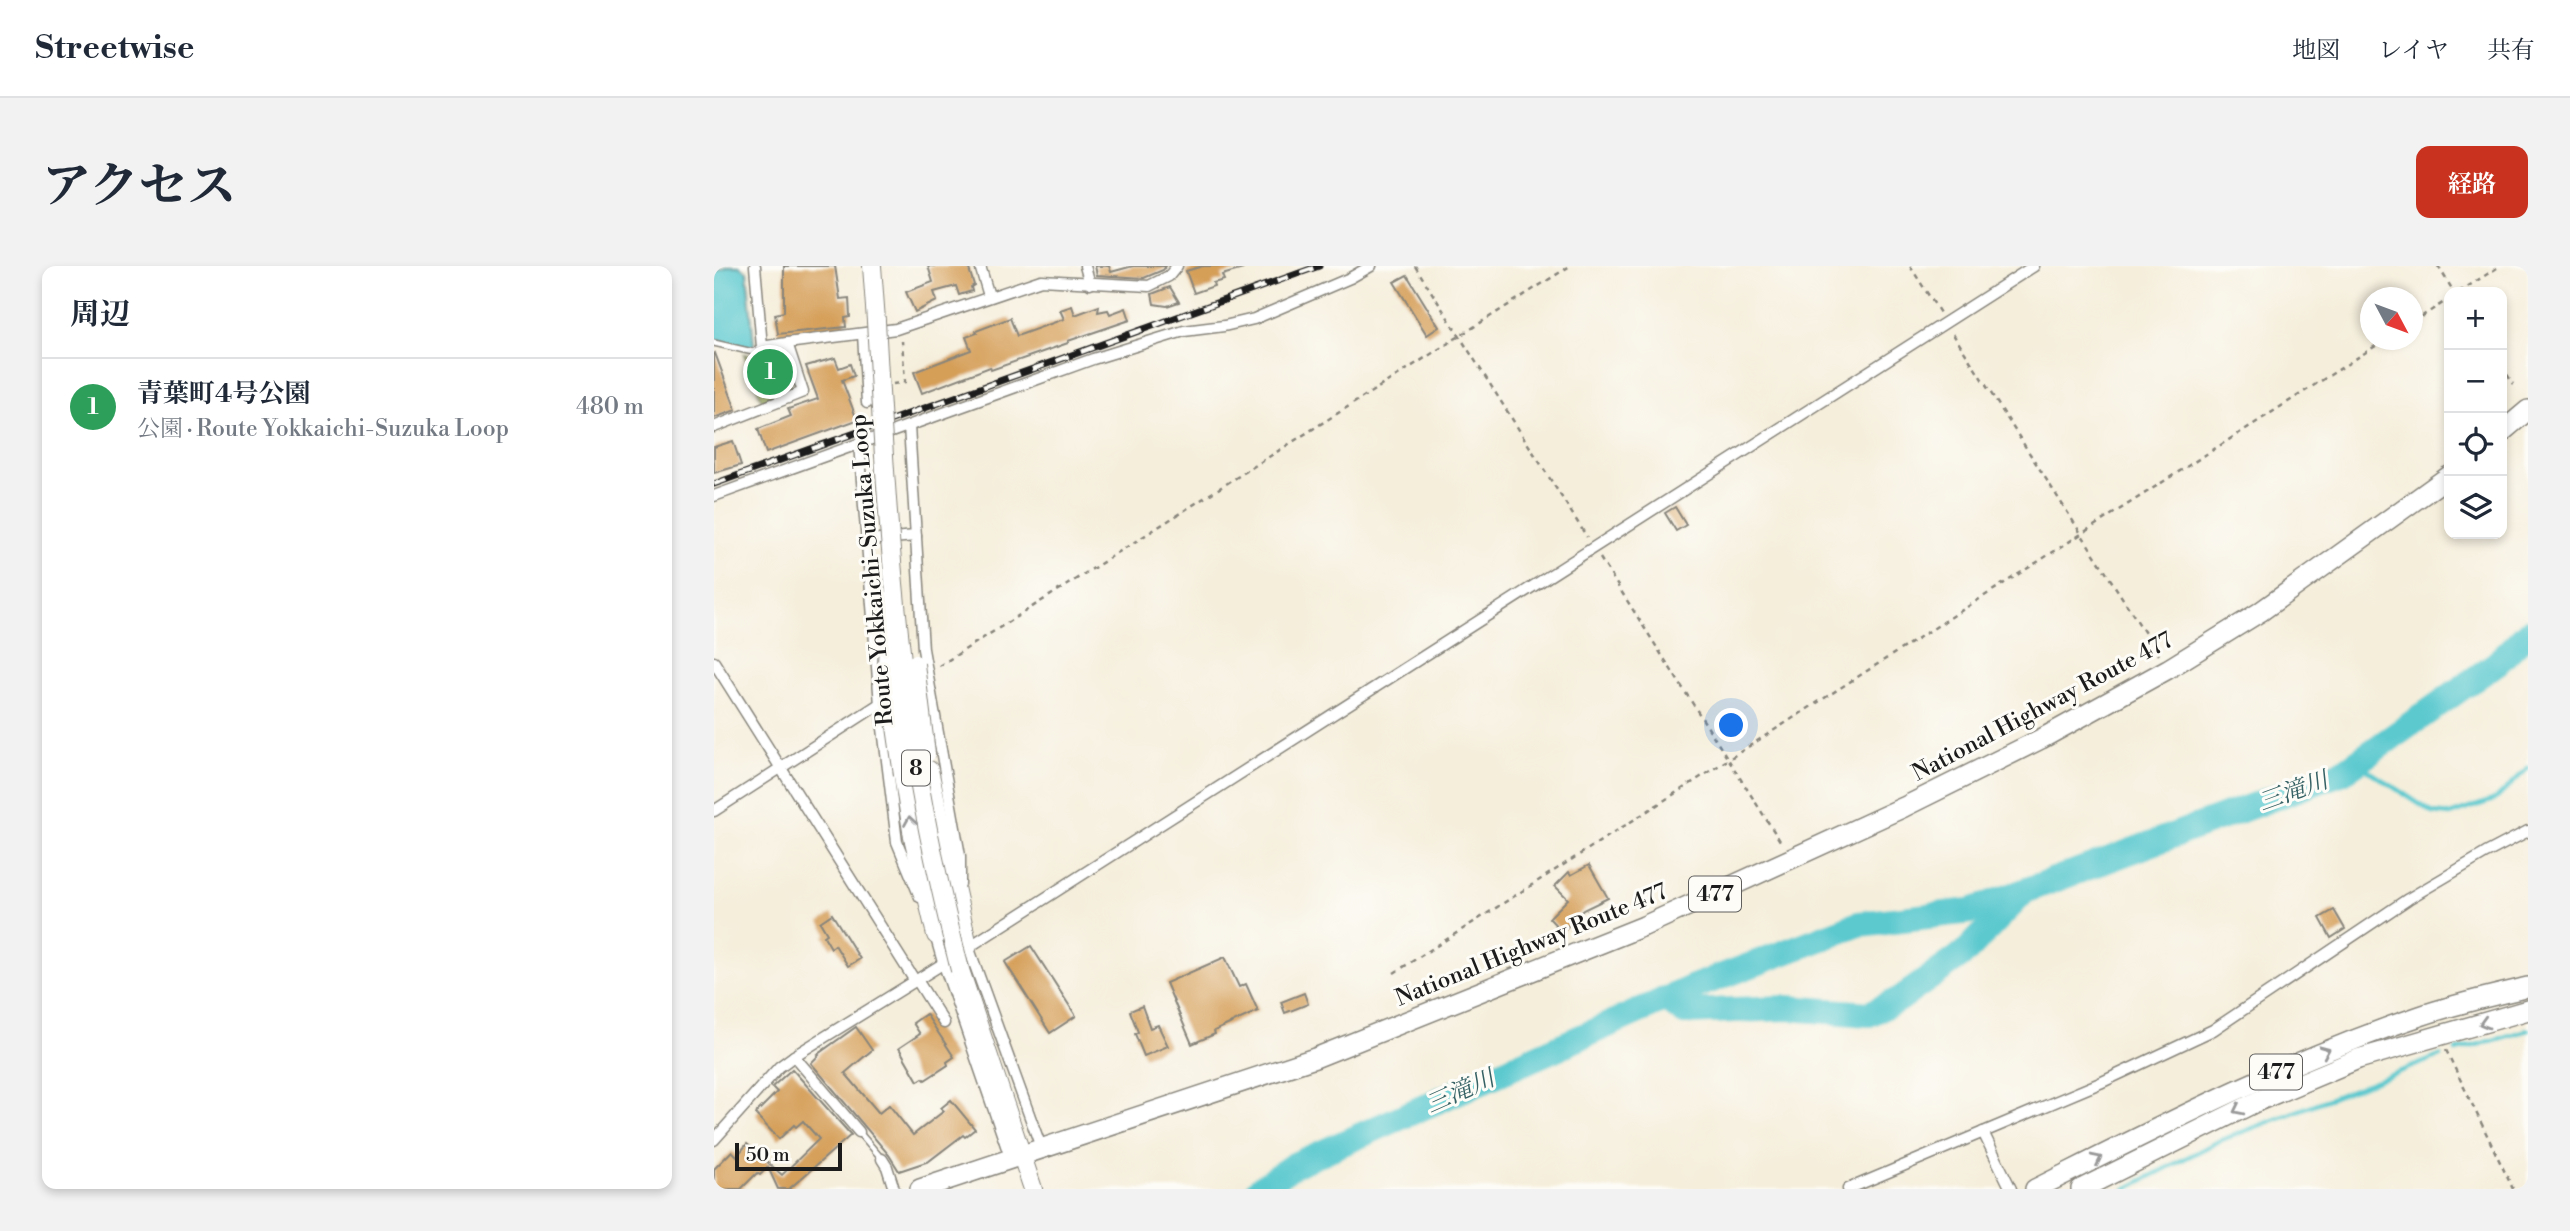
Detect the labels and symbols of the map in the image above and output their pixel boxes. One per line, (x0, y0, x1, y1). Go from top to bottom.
north arrow (2360, 287, 2423, 350)
pin: 1 (747, 346, 793, 398)
street label: Route Yokkaichi-Suzuka Loop (844, 413, 900, 727)
street label: National Highway Route 477 (1908, 626, 2178, 788)
your location (1714, 708, 1748, 742)
road number: 8 (902, 750, 930, 786)
water label: 三滝川 (2254, 765, 2335, 818)
one-way arrow (903, 815, 918, 827)
road number: 477 (1689, 876, 1741, 912)
street label: National Highway Route 477 (1391, 877, 1672, 1012)
one-way arrow (2478, 1014, 2490, 1029)
one-way arrow (2318, 1046, 2330, 1060)
road number: 477 (2250, 1054, 2302, 1090)
water label: 三滝川 (1421, 1062, 1502, 1120)
one-way arrow (2233, 1102, 2245, 1116)
scale bar (735, 1140, 842, 1172)
one-way arrow (2089, 1153, 2102, 1167)

